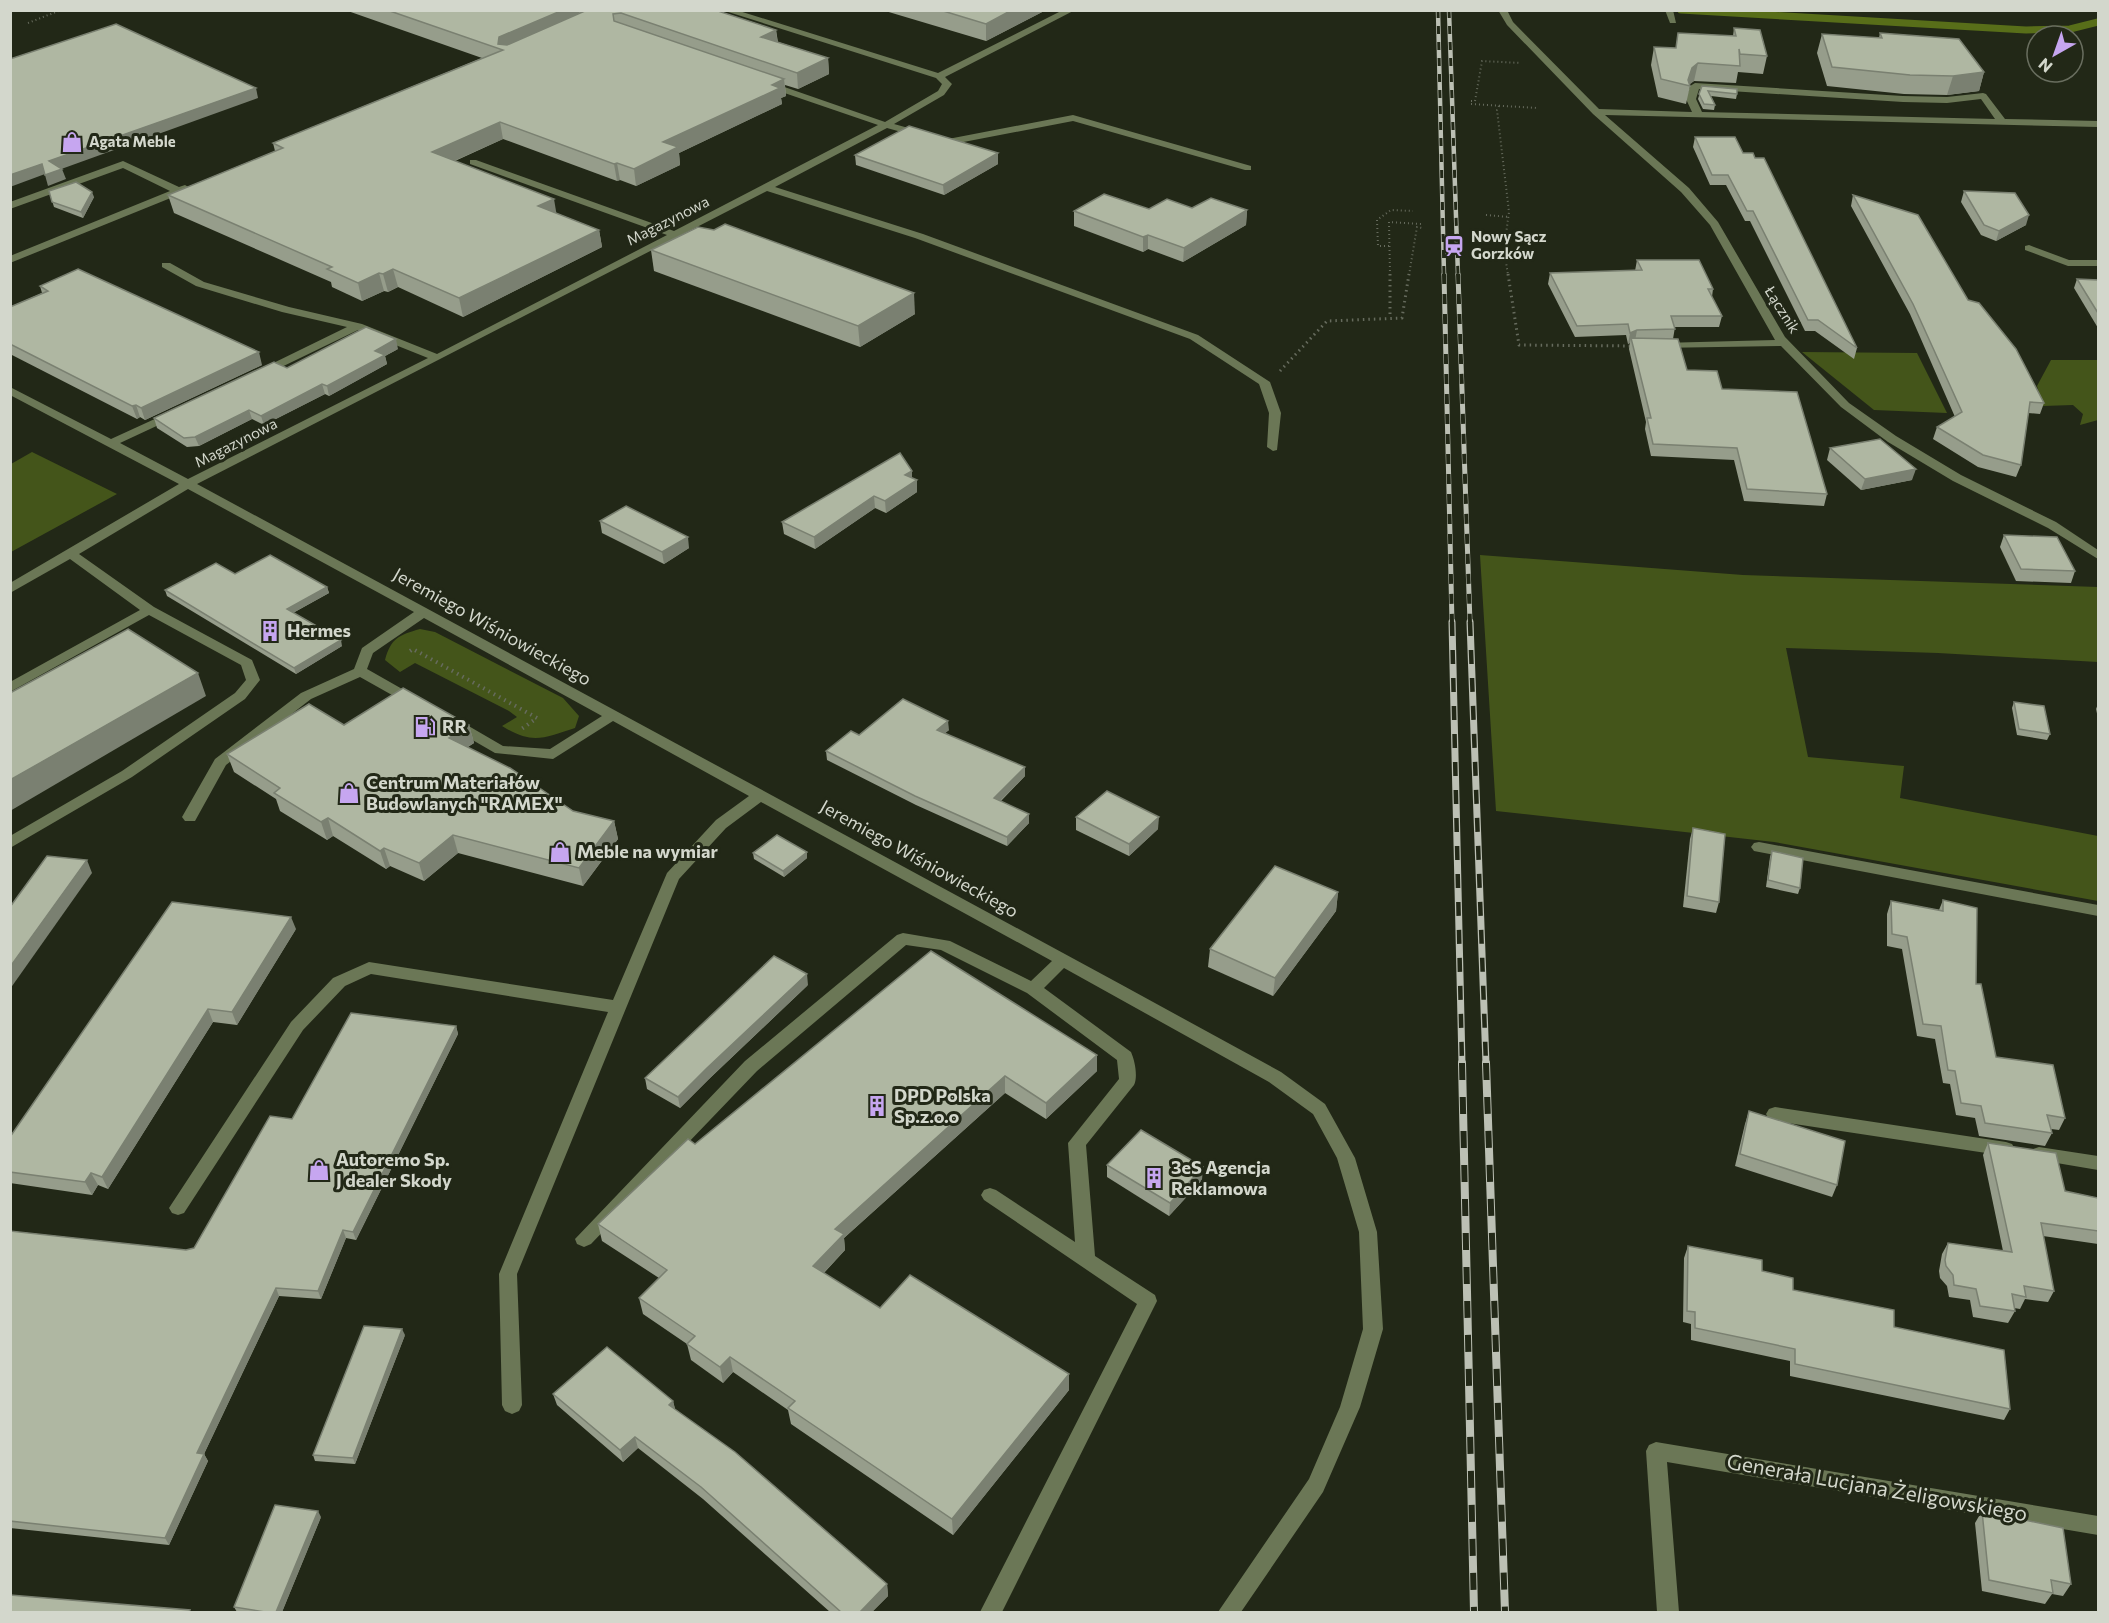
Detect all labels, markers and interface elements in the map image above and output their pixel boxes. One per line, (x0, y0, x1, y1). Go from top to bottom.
north arrow (2025, 24, 2085, 84)
text: N (2034, 55, 2056, 77)
shop icon: Agata Meble (60, 130, 84, 154)
place label: Agata Meble (89, 132, 176, 150)
street label: Magazynowa (623, 192, 712, 249)
place label: Nowy Sącz Gorzków (1471, 227, 1547, 262)
station icon: Nowy Sącz Gorzków (1442, 234, 1466, 258)
street label: Łącznik (1761, 282, 1804, 336)
street label: Magazynowa (191, 414, 280, 471)
street label: Jeremiego Wiśniowieckiego (390, 562, 595, 690)
building icon: Hermes (258, 619, 282, 643)
place label: Hermes (287, 619, 351, 641)
fuel station icon: RR (413, 715, 437, 739)
place label: RR (442, 715, 467, 737)
place label: Centrum Materiałów Budowlanych "RAMEX" (366, 771, 563, 814)
shop icon: Centrum Materiałów Budowlanych "RAMEX" (337, 781, 361, 805)
street label: Jeremiego Wiśniowieckiego (817, 794, 1022, 922)
shop icon: Meble na wymiar (548, 840, 572, 864)
place label: Meble na wymiar (577, 840, 719, 862)
place label: DPD Polska Sp.z.o.o (894, 1084, 991, 1127)
building icon: DPD Polska Sp.z.o.o (865, 1094, 889, 1118)
place label: Autoremo Sp. J dealer Skody (336, 1148, 452, 1191)
place label: 3eS Agencja Reklamowa (1171, 1156, 1270, 1199)
shop icon: Autoremo Sp. J dealer Skody (307, 1158, 331, 1182)
building icon: 3eS Agencja Reklamowa (1142, 1166, 1166, 1190)
street label: Generała Lucjana Żeligowskiego (1725, 1448, 2029, 1525)

